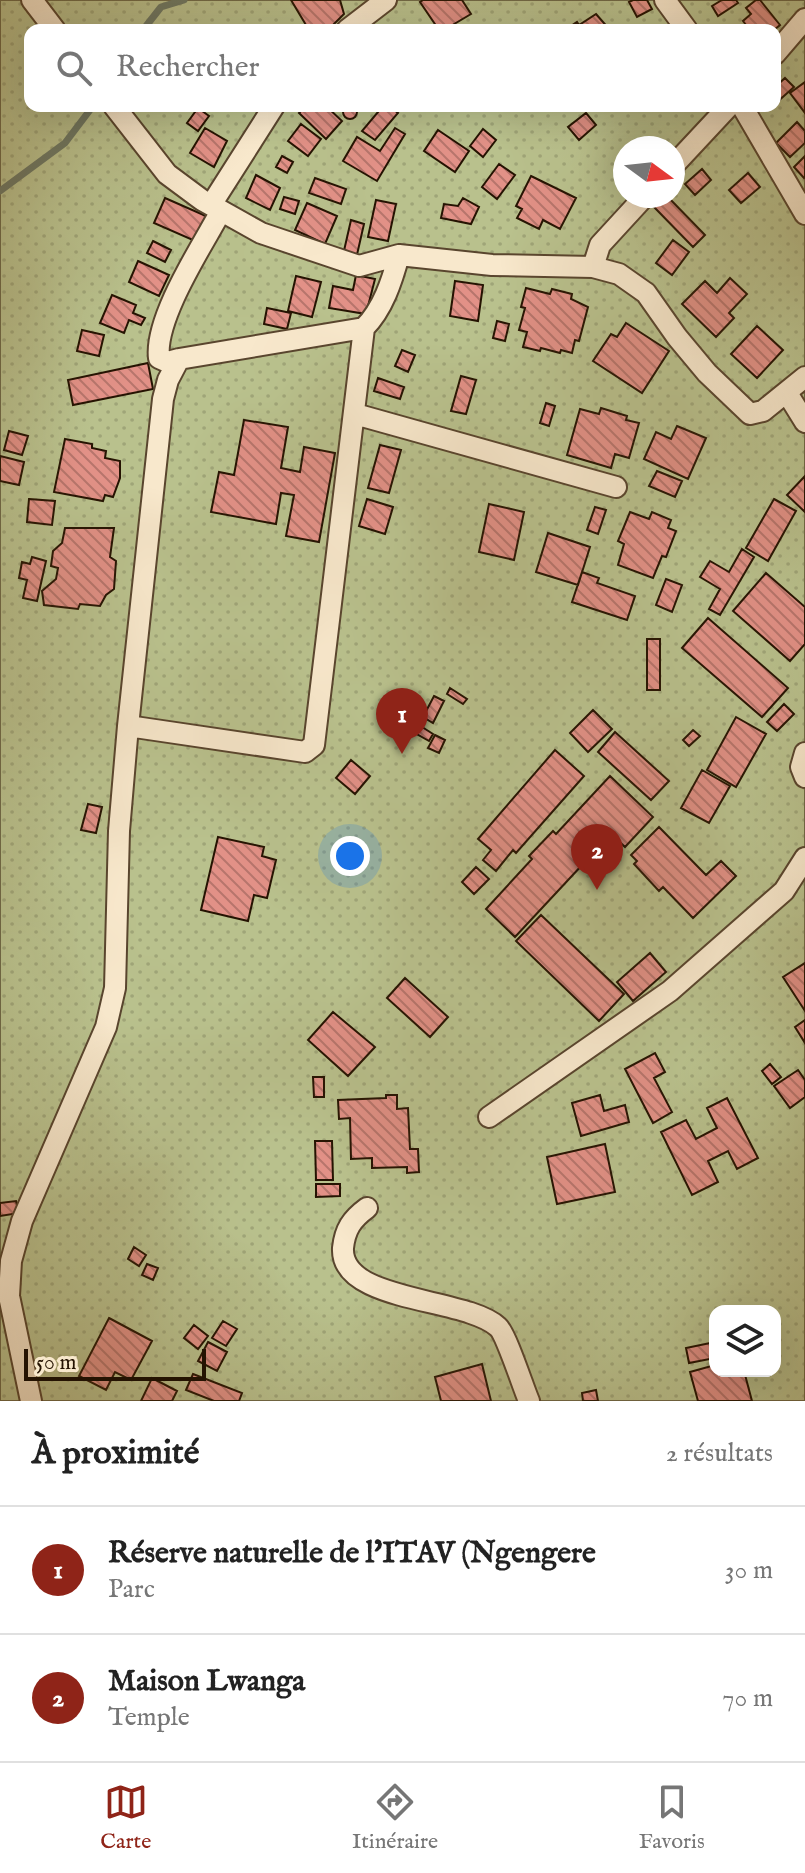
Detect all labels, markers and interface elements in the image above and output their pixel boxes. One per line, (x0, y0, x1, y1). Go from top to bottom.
search box (24, 24, 781, 112)
icon: search (52, 46, 96, 90)
text: Rechercher (116, 49, 260, 87)
north arrow (613, 136, 685, 208)
pin: 1 (376, 688, 428, 754)
pin: 2 (571, 824, 623, 890)
your location (330, 836, 370, 876)
map controls (709, 1305, 781, 1377)
button: layers (709, 1305, 781, 1377)
scale bar (24, 1345, 206, 1381)
text: 50 m (36, 1349, 77, 1377)
text: À proximité (32, 1432, 199, 1475)
text: 2 résultats (666, 1437, 773, 1470)
text: Réserve naturelle de l'ITAV (Ngengere (108, 1535, 596, 1573)
text: 1 (53, 1554, 63, 1587)
text: 30 m (725, 1554, 773, 1587)
text: Parc (108, 1573, 155, 1606)
text: Maison Lwanga (108, 1663, 305, 1701)
text: 2 (52, 1682, 64, 1715)
text: 70 m (722, 1682, 773, 1715)
text: Temple (108, 1701, 190, 1734)
tab: Carte (100, 1780, 151, 1856)
tab: Itinéraire (352, 1780, 438, 1856)
tab: Favoris (639, 1780, 705, 1856)

